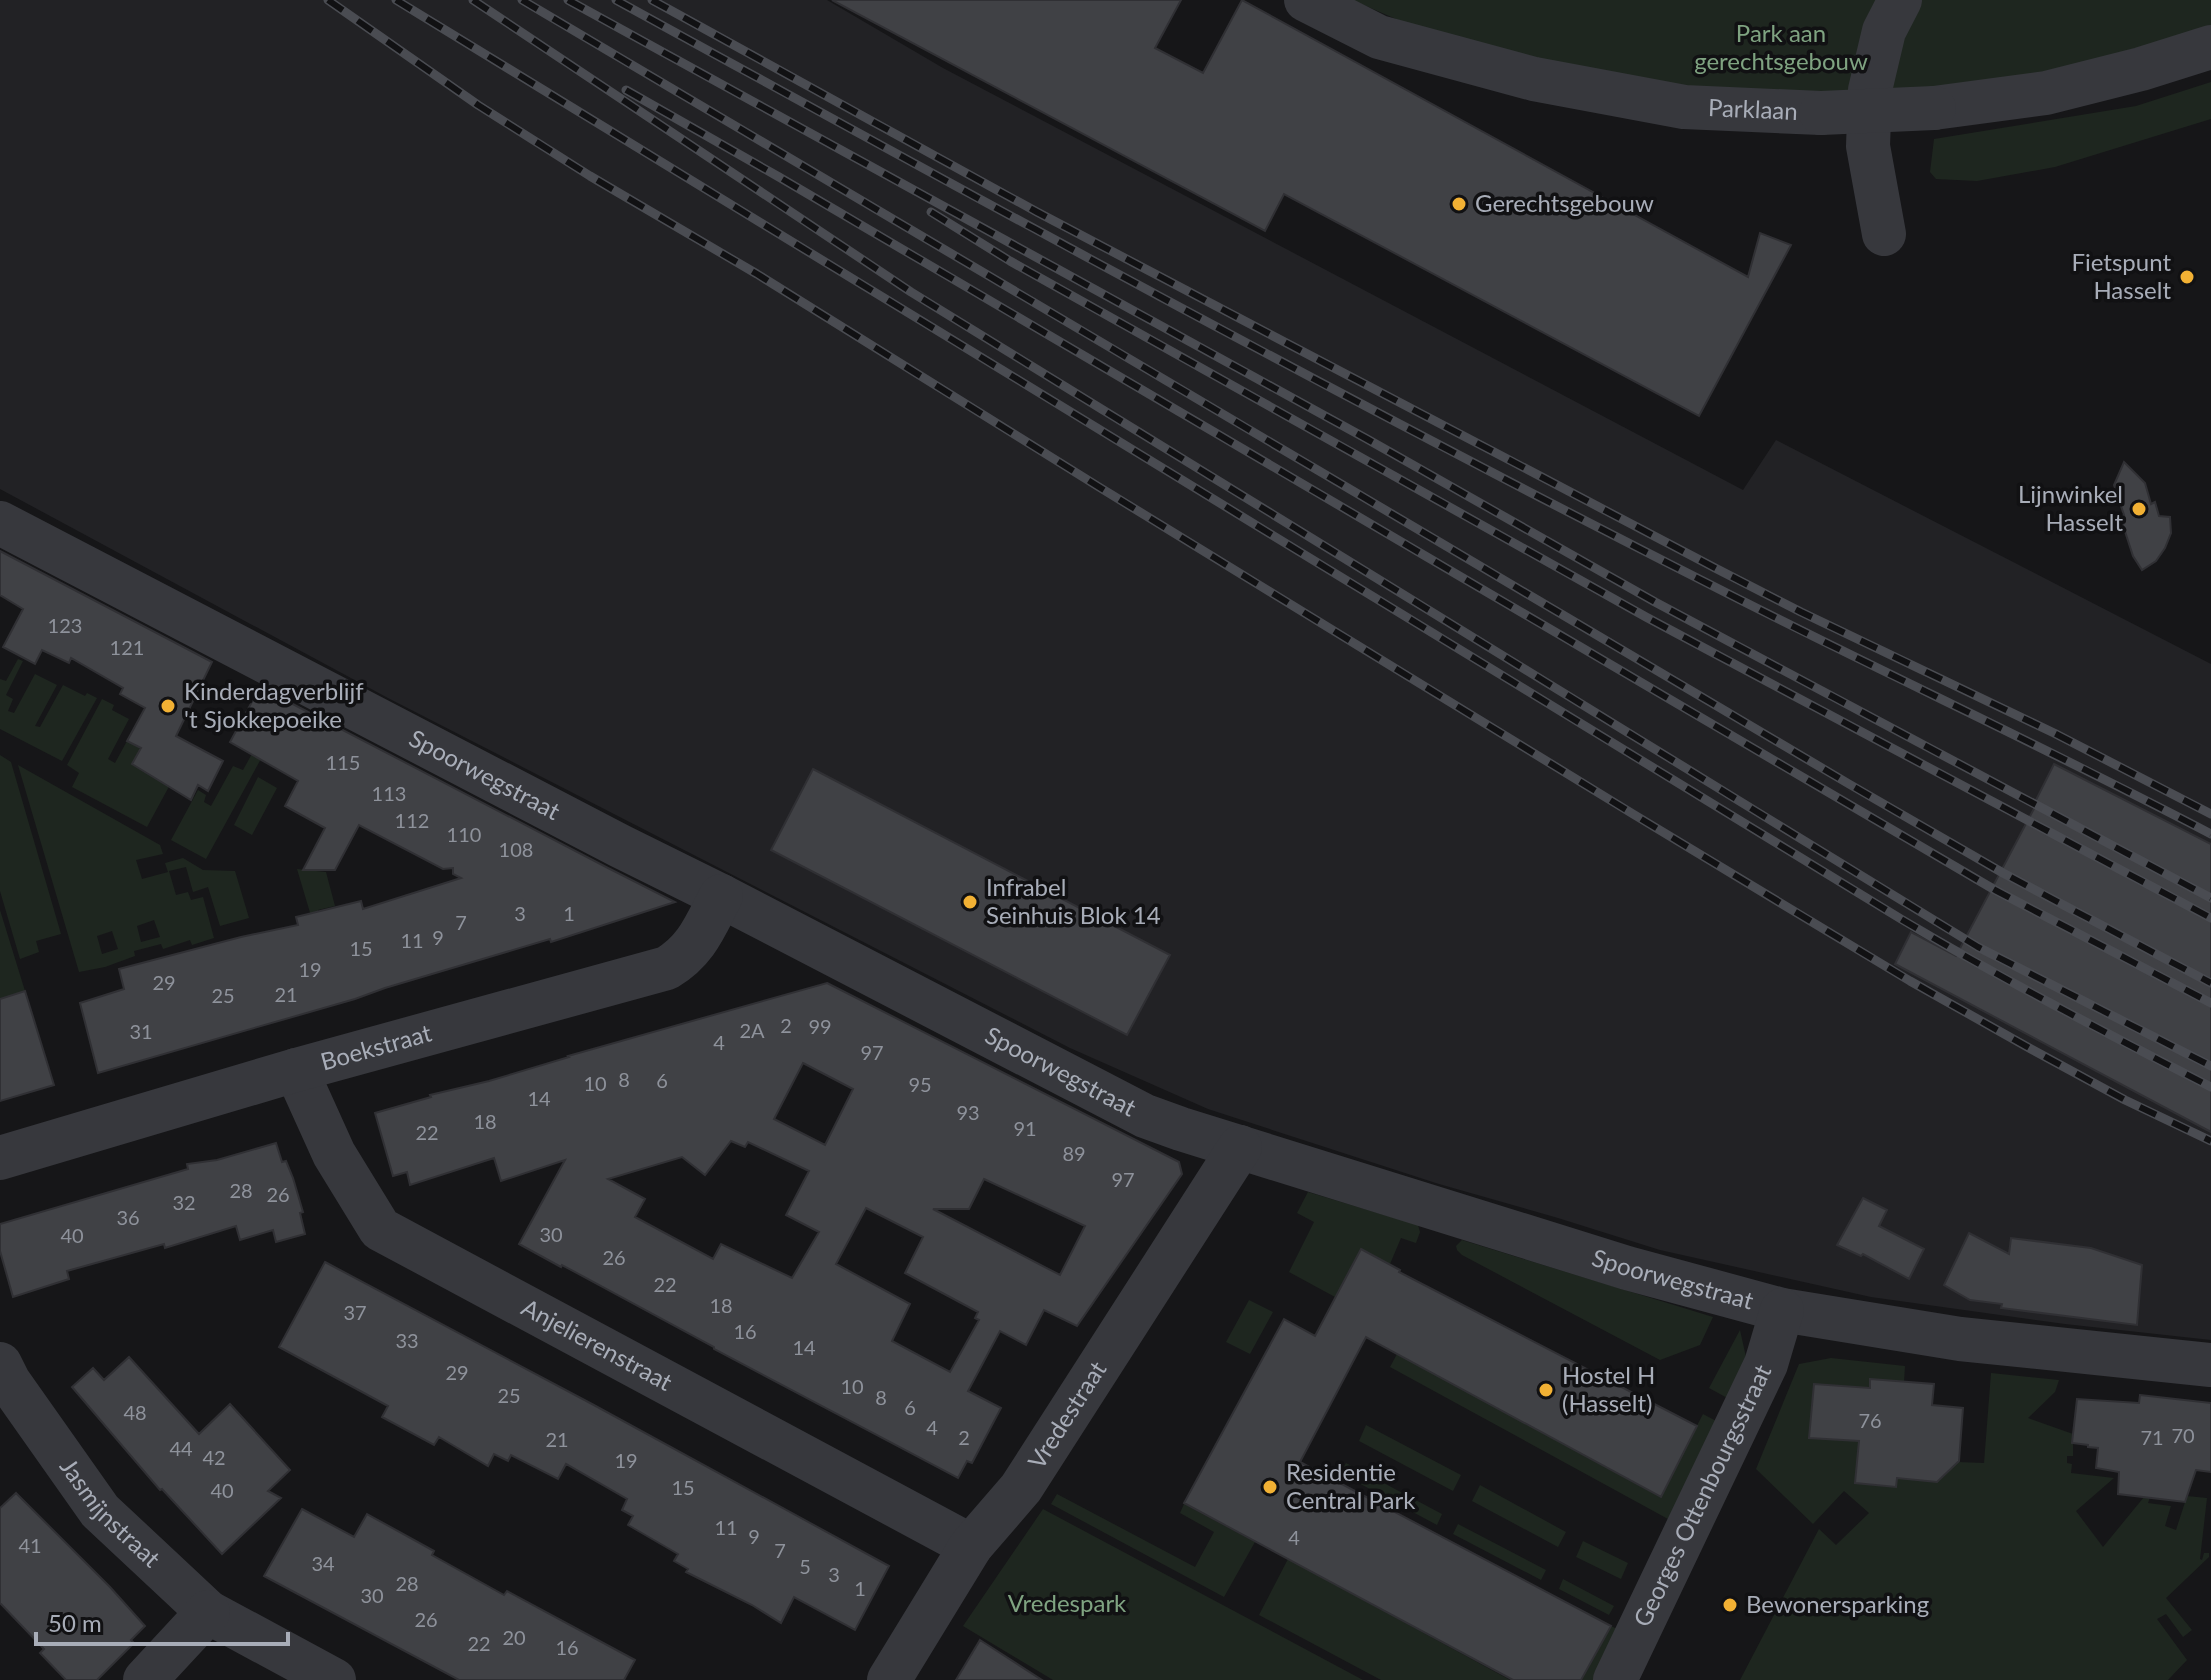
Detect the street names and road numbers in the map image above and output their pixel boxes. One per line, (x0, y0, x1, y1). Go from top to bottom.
street label: Parklaan (1707, 92, 1799, 125)
street label: Spoorwegstraat (405, 723, 566, 825)
street label: Boekstraat (317, 1017, 435, 1076)
street label: Spoorwegstraat (981, 1020, 1142, 1122)
street label: Spoorwegstraat (1589, 1242, 1757, 1315)
street label: Anjelierenstraat (517, 1292, 678, 1396)
street label: Vredestraat (1021, 1355, 1112, 1474)
street label: Georges Ottenbourgsstraat (1627, 1359, 1777, 1631)
street label: Jasmijnstraat (55, 1453, 167, 1573)

